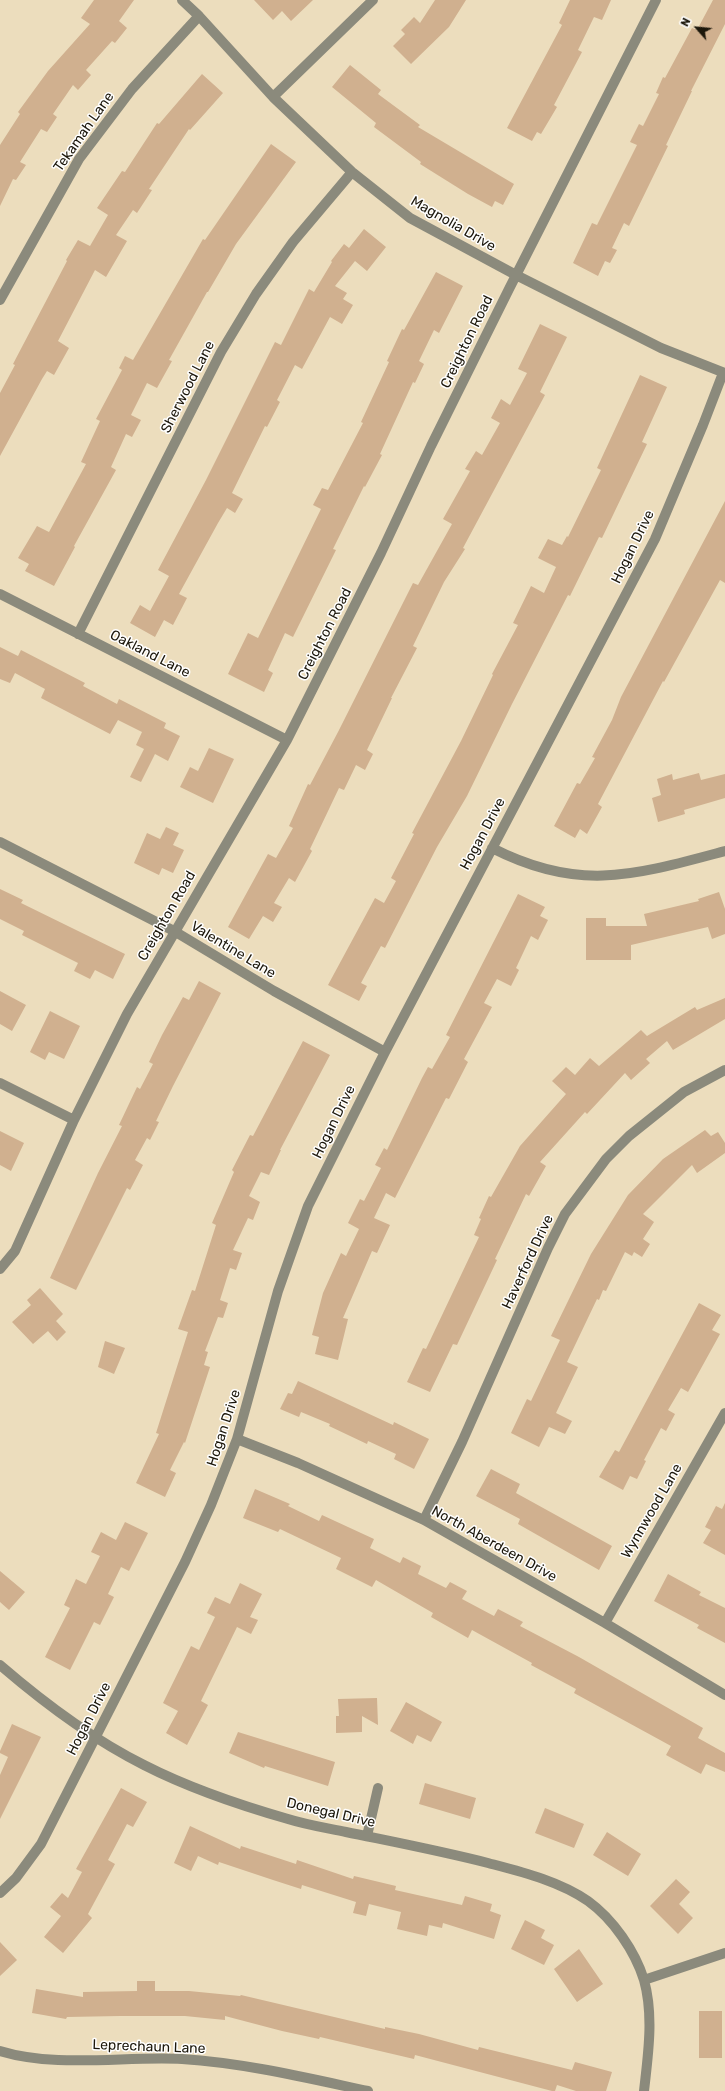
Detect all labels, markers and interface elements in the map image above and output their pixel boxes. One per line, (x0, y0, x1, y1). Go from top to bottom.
north arrow (677, 8, 717, 48)
text: N (678, 16, 693, 29)
street label: Tekamah Lane (50, 89, 118, 175)
street label: Magnolia Drive (408, 193, 498, 255)
street label: Creighton Road (437, 293, 497, 391)
street label: Sherwood Lane (158, 338, 218, 436)
street label: Hogan Drive (608, 507, 658, 587)
street label: Creighton Road (295, 585, 355, 683)
street label: Oakland Lane (107, 627, 193, 681)
street label: Hogan Drive (457, 795, 509, 873)
street label: Creighton Road (134, 868, 200, 964)
street label: Valentine Lane (187, 918, 279, 982)
street label: Hogan Drive (309, 1082, 359, 1162)
street label: Haverford Drive (499, 1212, 557, 1312)
street label: Hogan Drive (204, 1387, 244, 1469)
street label: Wynnwood Lane (618, 1461, 686, 1561)
street label: North Aberdeen Drive (428, 1503, 560, 1585)
street label: Hogan Drive (63, 1680, 115, 1758)
street label: Donegal Drive (285, 1795, 377, 1831)
street label: Leprechaun Lane (92, 2037, 206, 2057)

